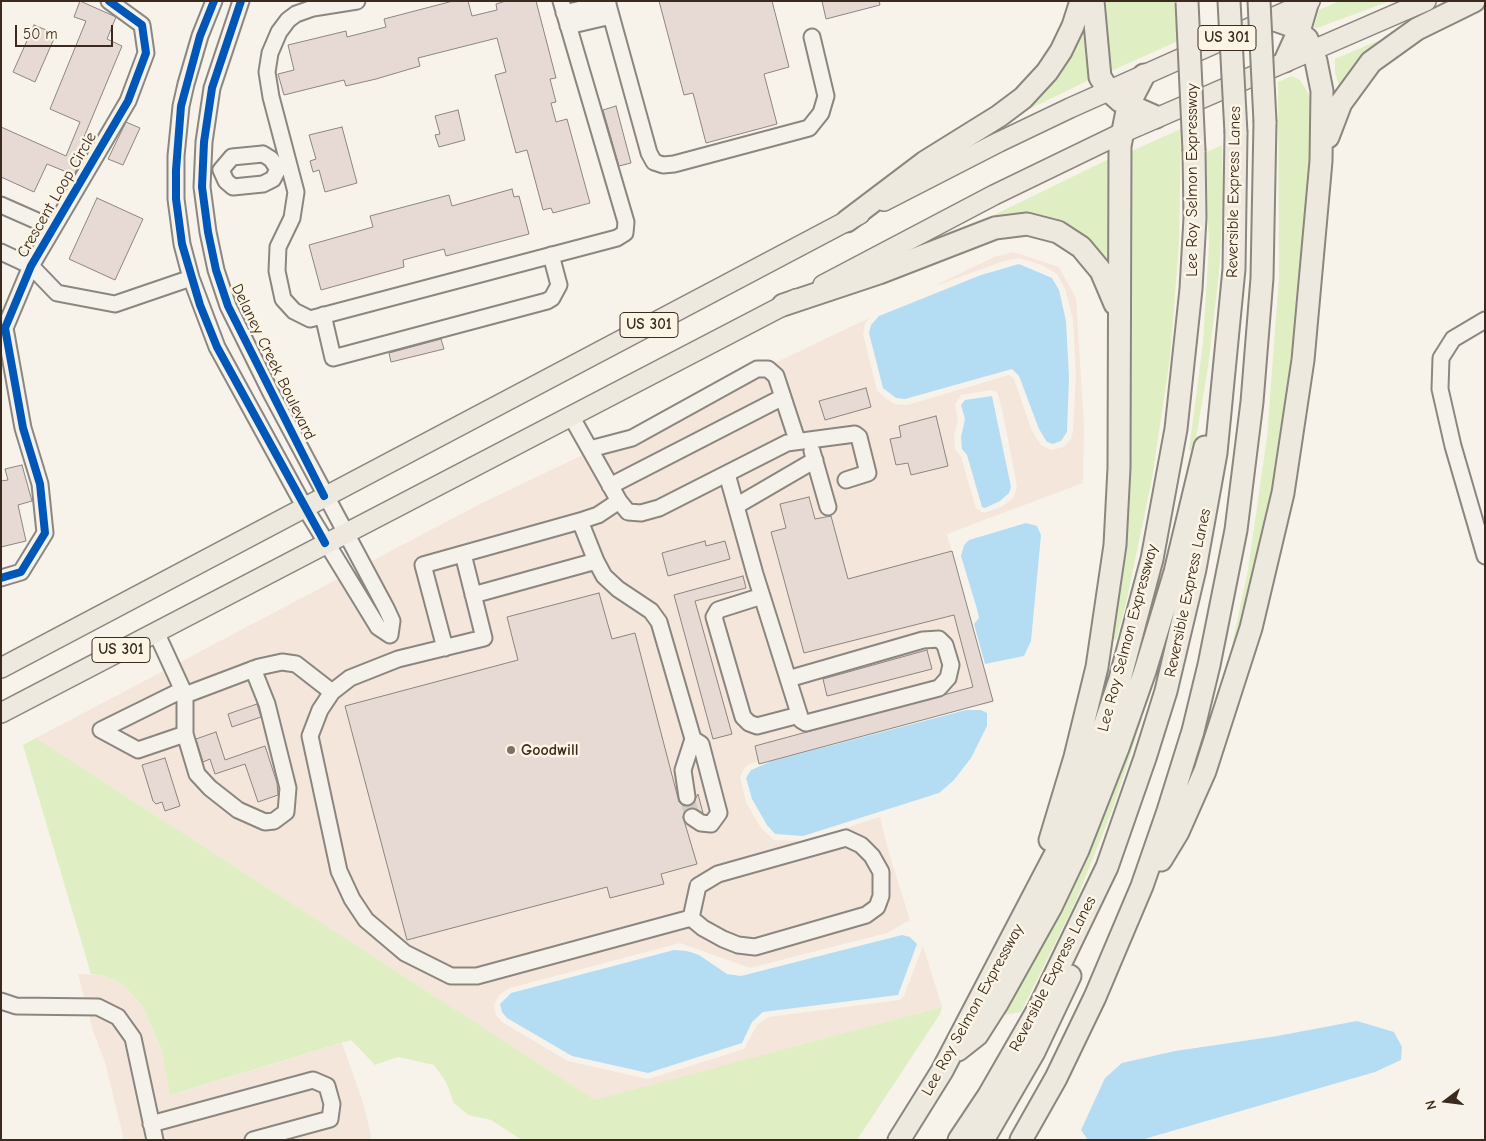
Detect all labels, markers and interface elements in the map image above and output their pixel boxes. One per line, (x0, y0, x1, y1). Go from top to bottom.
scale bar (18, 15, 115, 47)
text: 50 m (23, 25, 58, 43)
road number: US 301 (1198, 26, 1256, 50)
street label: Lee Roy Selmon Expressway (1182, 83, 1202, 277)
street label: Reversible Express Lanes (1223, 106, 1245, 278)
street label: Crescent Loop Circle (13, 129, 101, 261)
street label: Delaney Creek Boulevard (227, 281, 319, 443)
road number: US 301 (620, 312, 678, 338)
street label: Reversible Express Lanes (1161, 507, 1215, 679)
street label: Lee Roy Selmon Expressway (1094, 542, 1162, 734)
road number: US 301 (92, 638, 150, 662)
place label: Goodwill (521, 740, 579, 760)
marker: Goodwill (505, 744, 517, 756)
street label: Reversible Express Lanes (1005, 893, 1101, 1055)
street label: Lee Roy Selmon Expressway (918, 921, 1028, 1099)
north arrow (1421, 1076, 1471, 1126)
text: N (1422, 1098, 1440, 1112)

